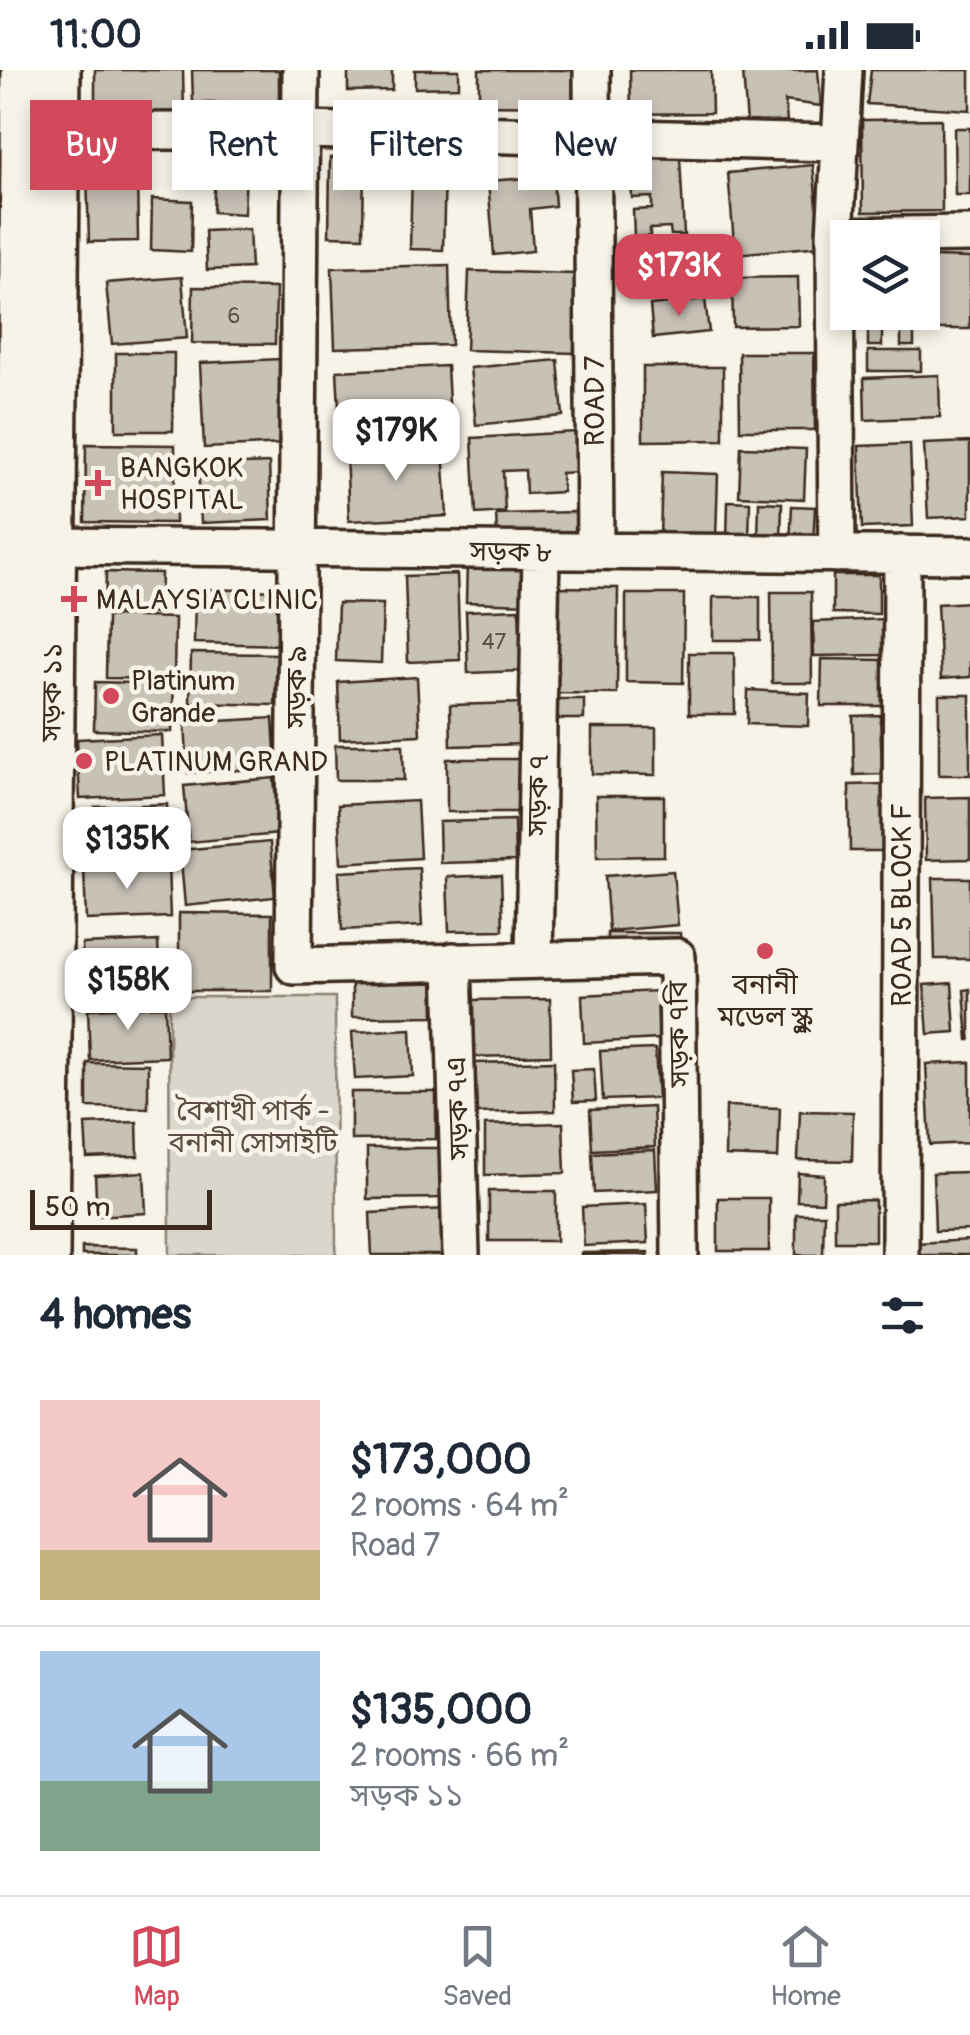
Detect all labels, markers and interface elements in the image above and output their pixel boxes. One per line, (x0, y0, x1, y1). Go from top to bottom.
text: 11:00 (50, 11, 142, 59)
chip: Buy (30, 100, 152, 190)
chip: Rent (172, 100, 313, 190)
chip: Filters (333, 100, 498, 190)
chip: New (518, 100, 652, 190)
map controls (830, 220, 940, 330)
button: layers (830, 220, 940, 330)
pin: $173K (609, 234, 749, 319)
text: $173K (637, 246, 721, 286)
house number: 6 (228, 302, 240, 330)
street label: ROAD 7 (578, 356, 613, 446)
pin: $179K (326, 399, 466, 484)
text: $179K (355, 411, 437, 451)
place label: BANGKOK HOSPITAL (120, 451, 244, 518)
marker: BANGKOK HOSPITAL (85, 470, 111, 496)
street label: সড়ক ৮ (468, 534, 553, 571)
place label: MALAYSIA CLINIC (96, 583, 318, 618)
marker: MALAYSIA CLINIC (61, 586, 87, 612)
house number: 47 (482, 628, 507, 656)
street label: সড়ক ১১ (34, 642, 71, 743)
street label: সড়ক ৯ (280, 646, 315, 729)
place label: Platinum Grande (131, 664, 235, 731)
marker: Platinum Grande (100, 685, 122, 707)
place label: PLATINUM GRAND (104, 745, 328, 780)
marker: PLATINUM GRAND (73, 750, 95, 772)
street label: সড়ক ৭ (520, 753, 557, 838)
street label: ROAD 5 BLOCK F (885, 803, 920, 1007)
pin: $135K (57, 807, 197, 892)
text: $135K (85, 819, 169, 859)
marker: বনানী মডেল স্কুল (754, 940, 776, 962)
pin: $158K (58, 948, 198, 1033)
text: $158K (87, 960, 169, 1000)
place label: বনানী মডেল স্কুল (717, 968, 813, 1035)
street label: সড়ক ৭বি (661, 980, 698, 1089)
street label: সড়ক ৭এ (439, 1056, 478, 1161)
park label: বৈশাখী পার্ক - বনানী সোসাইটি (168, 1093, 338, 1161)
scale bar (30, 1185, 212, 1230)
text: 50 m (45, 1190, 110, 1225)
icon: filters (875, 1288, 930, 1343)
text: 4 homes (40, 1289, 191, 1341)
text: $173,000 (350, 1434, 532, 1486)
icon: home (120, 1440, 240, 1560)
text: 2 rooms · 64 m² (350, 1486, 569, 1526)
text: Road 7 (350, 1526, 440, 1566)
text: $135,000 (350, 1684, 532, 1736)
icon: home (120, 1691, 240, 1811)
text: 2 rooms · 66 m² (350, 1736, 569, 1776)
text: সড়ক ১১ (350, 1776, 463, 1816)
tab: Map (129, 1919, 184, 2014)
tab: Saved (442, 1919, 512, 2014)
tab: Home (770, 1919, 841, 2014)

